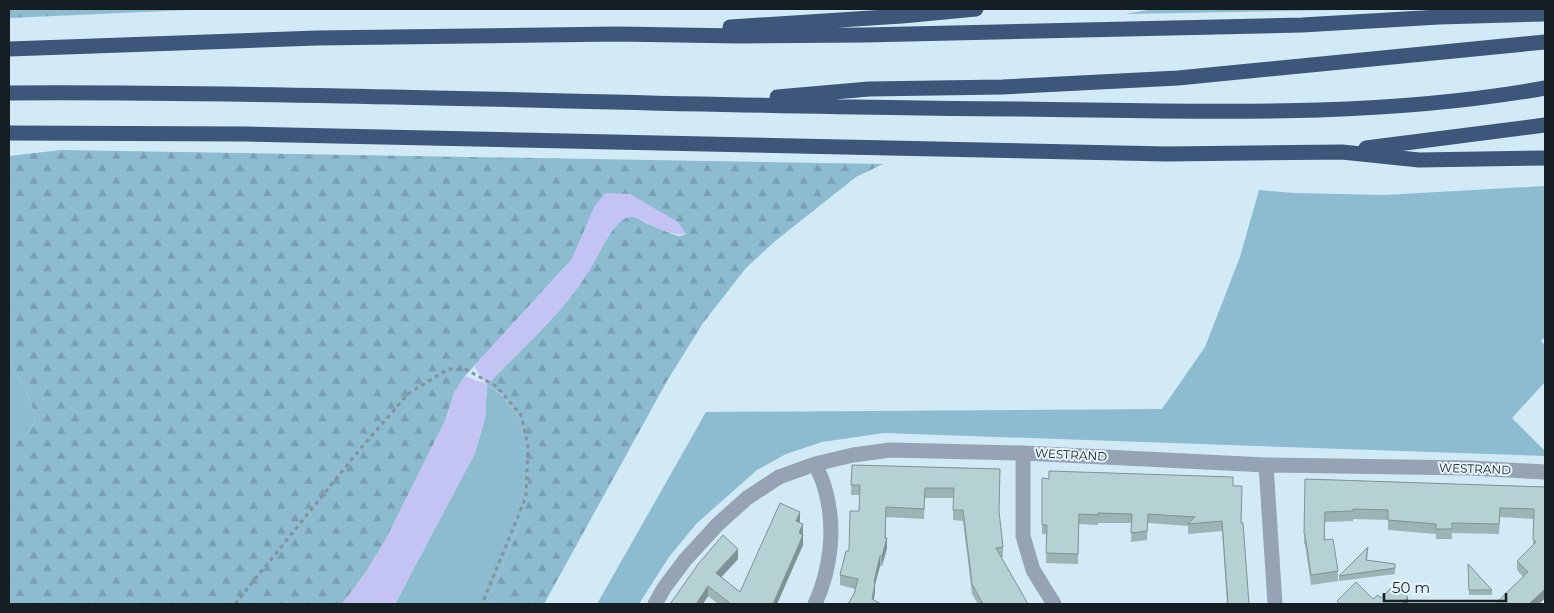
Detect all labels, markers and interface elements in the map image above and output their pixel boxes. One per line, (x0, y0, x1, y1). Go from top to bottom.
street label: WESTRAND (1035, 445, 1108, 464)
street label: WESTRAND (1439, 460, 1511, 477)
scale bar (1384, 570, 1506, 602)
text: 50 m (1392, 578, 1430, 597)

